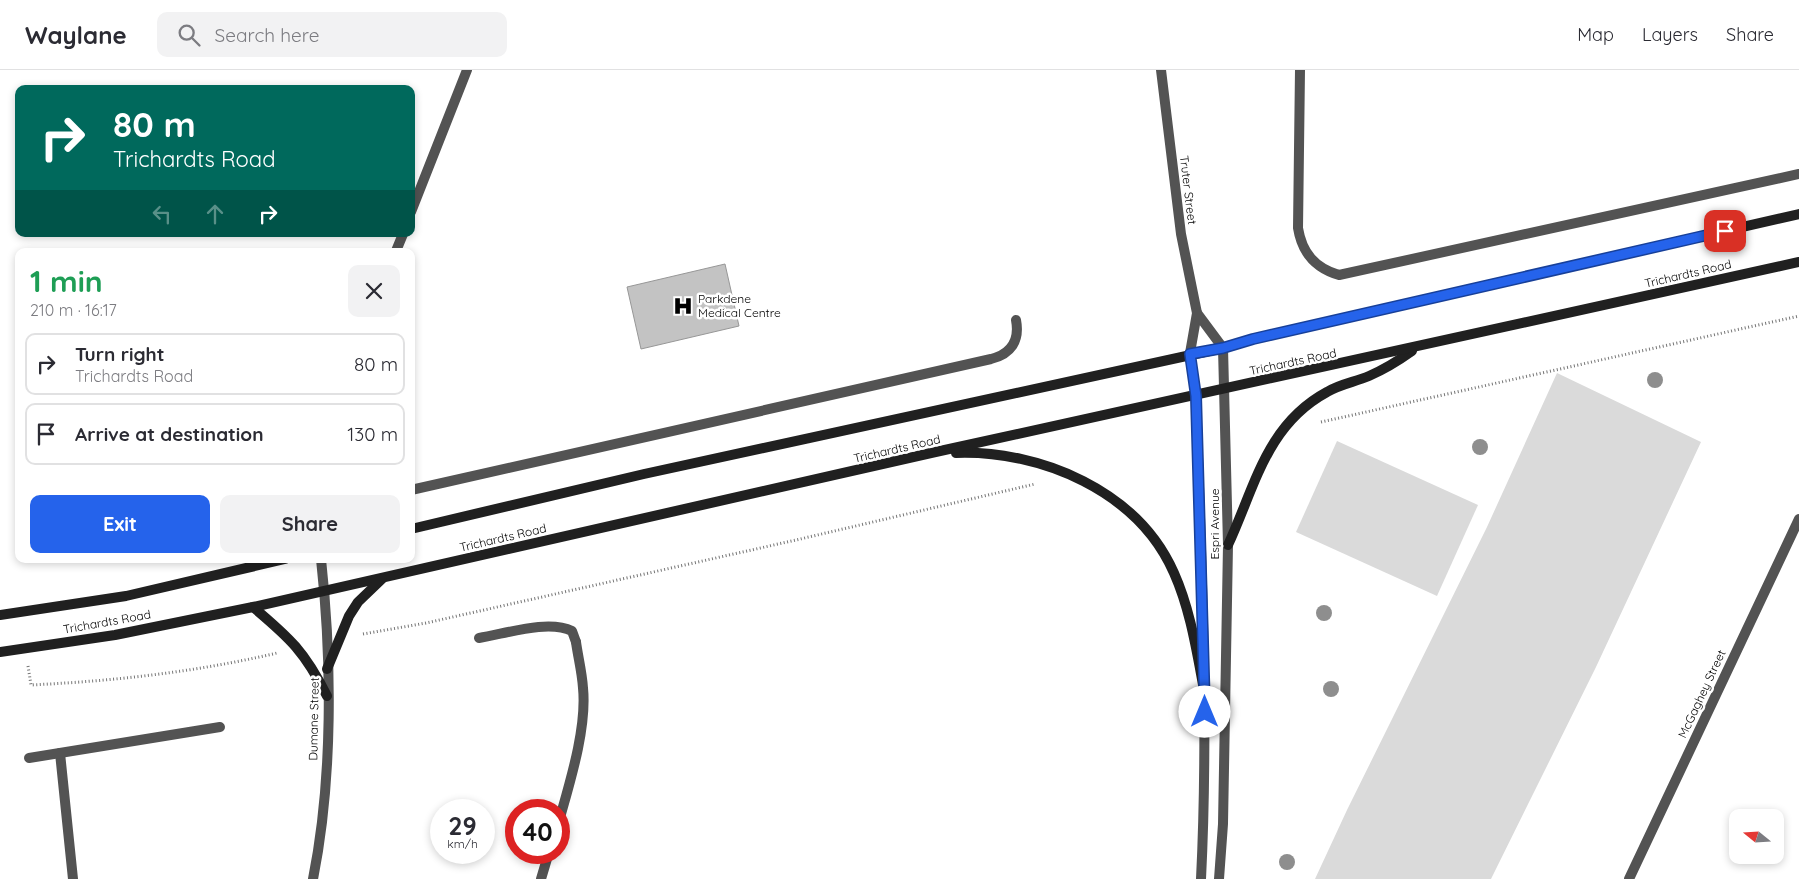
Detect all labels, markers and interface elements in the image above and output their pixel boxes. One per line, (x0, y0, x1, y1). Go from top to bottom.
search box (157, 12, 507, 57)
text: Waylane (25, 20, 127, 50)
icon: search (175, 21, 203, 49)
text: Search here (215, 23, 319, 47)
text: Map (1577, 23, 1614, 46)
text: Layers (1642, 23, 1698, 46)
text: Share (1726, 23, 1774, 46)
text: 80 m (113, 102, 196, 146)
icon: right (30, 105, 95, 170)
text: Trichardts Road (113, 145, 276, 173)
street label: Truter Street (1177, 155, 1200, 225)
icon: left (148, 200, 176, 228)
icon: ahead (201, 200, 229, 228)
icon: right (254, 200, 282, 228)
pin (1704, 210, 1746, 252)
icon: arrive (1711, 217, 1739, 245)
street label: Trichardts Road (1643, 256, 1733, 291)
text: 1 min (30, 262, 103, 300)
button: close (348, 265, 400, 317)
place label: Parkdene Medical Centre (698, 291, 781, 320)
hospital icon: Parkdene Medical Centre (672, 295, 694, 317)
text: 210 m · 16:17 (30, 300, 117, 320)
text: Turn right (75, 342, 164, 366)
street label: Trichardts Road (1248, 345, 1338, 378)
icon: right (32, 350, 60, 378)
text: 80 m (354, 352, 398, 376)
text: Trichardts Road (75, 366, 193, 386)
icon: arrive (32, 420, 60, 448)
text: Arrive at destination (75, 422, 264, 446)
text: 130 m (347, 422, 398, 446)
street label: Trichardts Road (852, 431, 942, 466)
street label: Espri Avenue (1207, 488, 1222, 560)
button: Exit (30, 495, 210, 553)
button: Share (220, 495, 400, 553)
street label: Trichardts Road (458, 520, 548, 555)
street label: Trichardts Road (62, 606, 152, 637)
street label: McGaghey Street (1674, 647, 1729, 740)
street label: Dumane Street (305, 677, 322, 761)
position arrow (1178, 685, 1230, 737)
speed limit sign: 40 (505, 799, 570, 864)
north arrow (1729, 809, 1784, 864)
map controls (1729, 809, 1784, 864)
text: 29 (448, 810, 477, 841)
text: km/h (447, 836, 478, 851)

